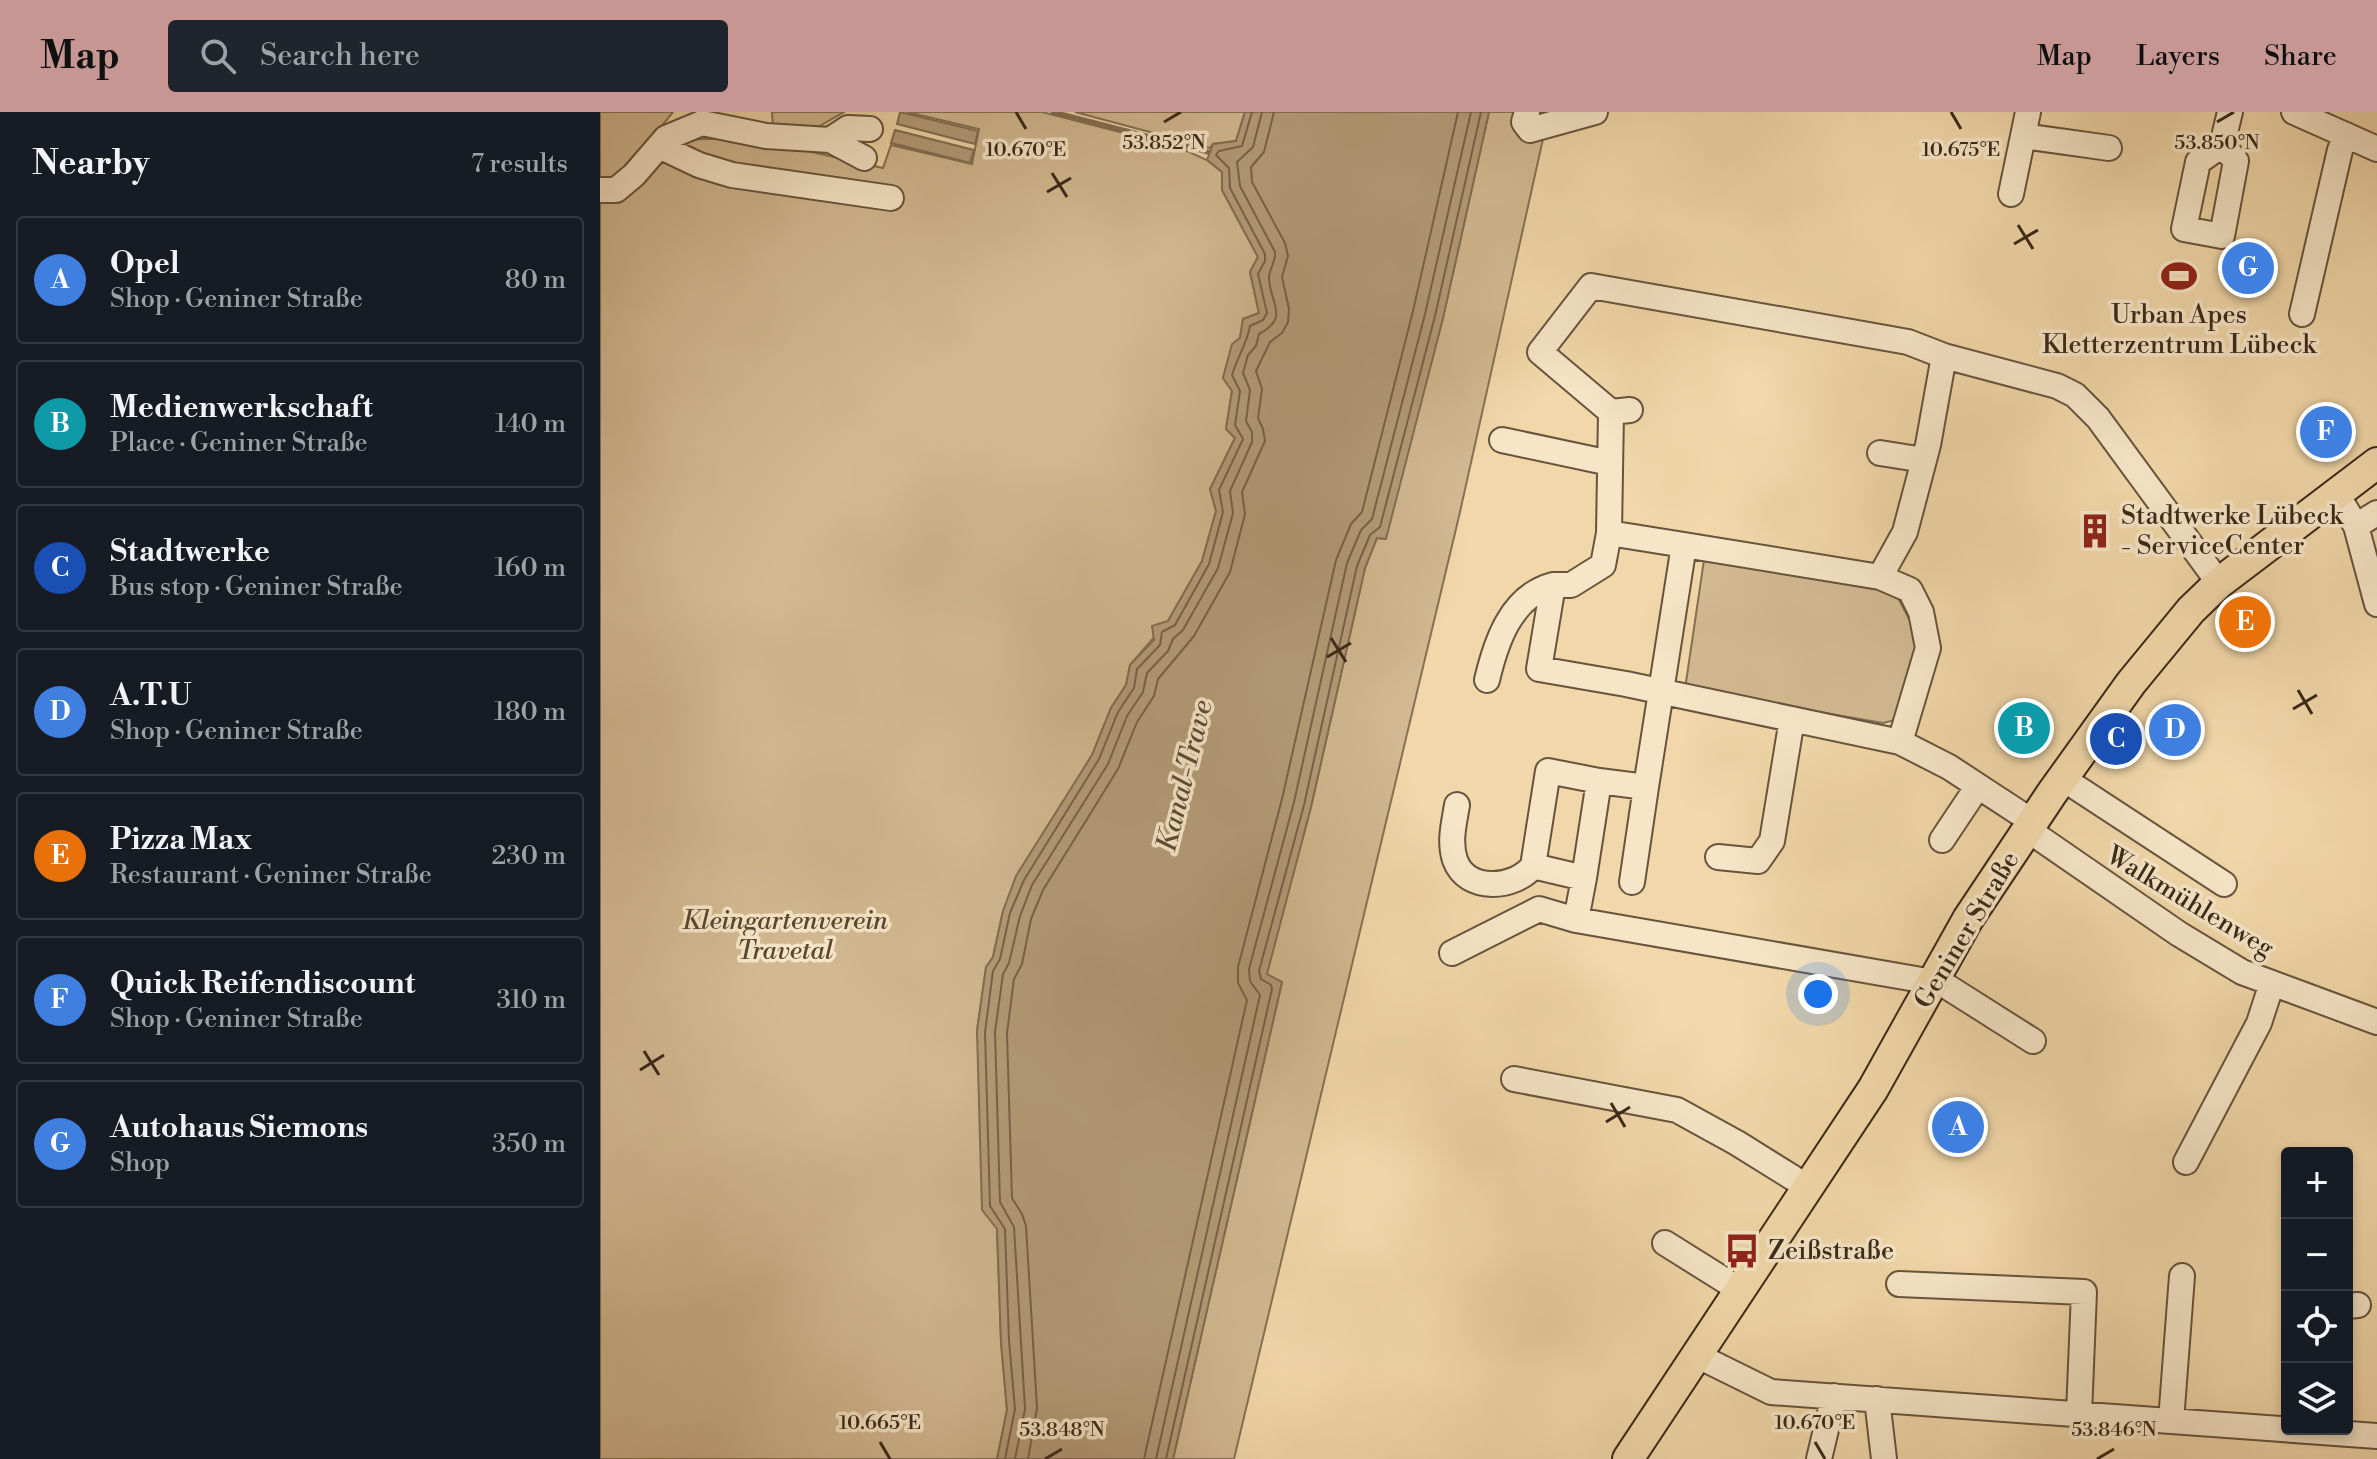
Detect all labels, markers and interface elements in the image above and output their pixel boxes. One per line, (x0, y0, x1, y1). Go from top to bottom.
search box (168, 20, 728, 92)
text: Map (40, 33, 120, 80)
icon: search (196, 34, 240, 78)
text: Search here (260, 37, 420, 75)
text: Map (2037, 39, 2092, 74)
text: Layers (2136, 39, 2220, 74)
text: Share (2264, 39, 2337, 74)
text: 53.852°N (1122, 131, 1206, 156)
text: 53.850°N (2174, 131, 2260, 156)
text: 10.670°E (986, 138, 1066, 163)
text: 10.675°E (1922, 138, 2000, 163)
text: Nearby (32, 143, 150, 185)
text: 7 results (471, 148, 568, 180)
pin: G (2222, 238, 2274, 298)
text: Opel (110, 245, 180, 283)
sports icon: Urban Apes Kletterzentrum Lübeck (2160, 257, 2198, 295)
text: A (51, 264, 69, 296)
text: 80 m (505, 264, 566, 296)
text: Shop · Geniner Straße (110, 283, 363, 315)
place label: Urban Apes Kletterzentrum Lübeck (2042, 299, 2318, 361)
text: Medienwerkschaft (110, 389, 373, 427)
pin: F (2300, 402, 2352, 462)
text: B (50, 408, 70, 440)
text: 140 m (495, 408, 566, 440)
text: Place · Geniner Straße (110, 427, 368, 459)
place label: Stadtwerke Lübeck - ServiceCenter (2121, 500, 2344, 562)
building icon: Stadtwerke Lübeck - ServiceCenter (2076, 512, 2114, 550)
text: Stadtwerke (110, 533, 270, 571)
text: C (51, 552, 69, 584)
text: 160 m (495, 552, 566, 584)
text: Bus stop · Geniner Straße (110, 571, 403, 603)
pin: E (2219, 592, 2271, 652)
text: A.T.U (110, 677, 191, 715)
text: D (50, 696, 70, 728)
text: 180 m (494, 696, 566, 728)
water label: Kanal-Trave (1149, 697, 1221, 855)
pin: B (1998, 698, 2050, 758)
pin: D (2149, 700, 2201, 760)
pin: C (2090, 709, 2142, 769)
text: Shop · Geniner Straße (110, 715, 363, 747)
text: Pizza Max (110, 821, 252, 859)
street label: Walkmühlenweg (2099, 839, 2280, 965)
text: E (51, 840, 69, 872)
text: 230 m (491, 840, 566, 872)
street label: Geniner Straße (1908, 846, 2026, 1014)
text: Restaurant · Geniner Straße (110, 859, 432, 891)
park label: Kleingartenverein Travetal (682, 905, 888, 967)
text: Quick Reifendiscount (110, 965, 415, 1003)
your location (1798, 974, 1838, 1014)
text: F (51, 984, 69, 1016)
text: 310 m (497, 984, 566, 1016)
text: Shop · Geniner Straße (110, 1003, 363, 1035)
pin: A (1932, 1097, 1984, 1157)
text: Autohaus Siemons (110, 1109, 368, 1147)
text: G (50, 1128, 70, 1160)
text: 350 m (492, 1128, 566, 1160)
text: Shop (110, 1147, 170, 1179)
map controls (2281, 1147, 2353, 1435)
button: + (2281, 1147, 2353, 1219)
button: − (2281, 1219, 2353, 1291)
bus stop icon: Zeißstraße (1723, 1232, 1761, 1270)
place label: Zeißstraße (1768, 1235, 1894, 1267)
button: locate (2281, 1291, 2353, 1363)
button: layers (2281, 1363, 2353, 1435)
text: 10.665°E (839, 1411, 921, 1436)
text: 10.670°E (1775, 1411, 1855, 1436)
text: 53.848°N (1019, 1418, 1105, 1443)
text: 53.846°N (2071, 1418, 2157, 1443)

